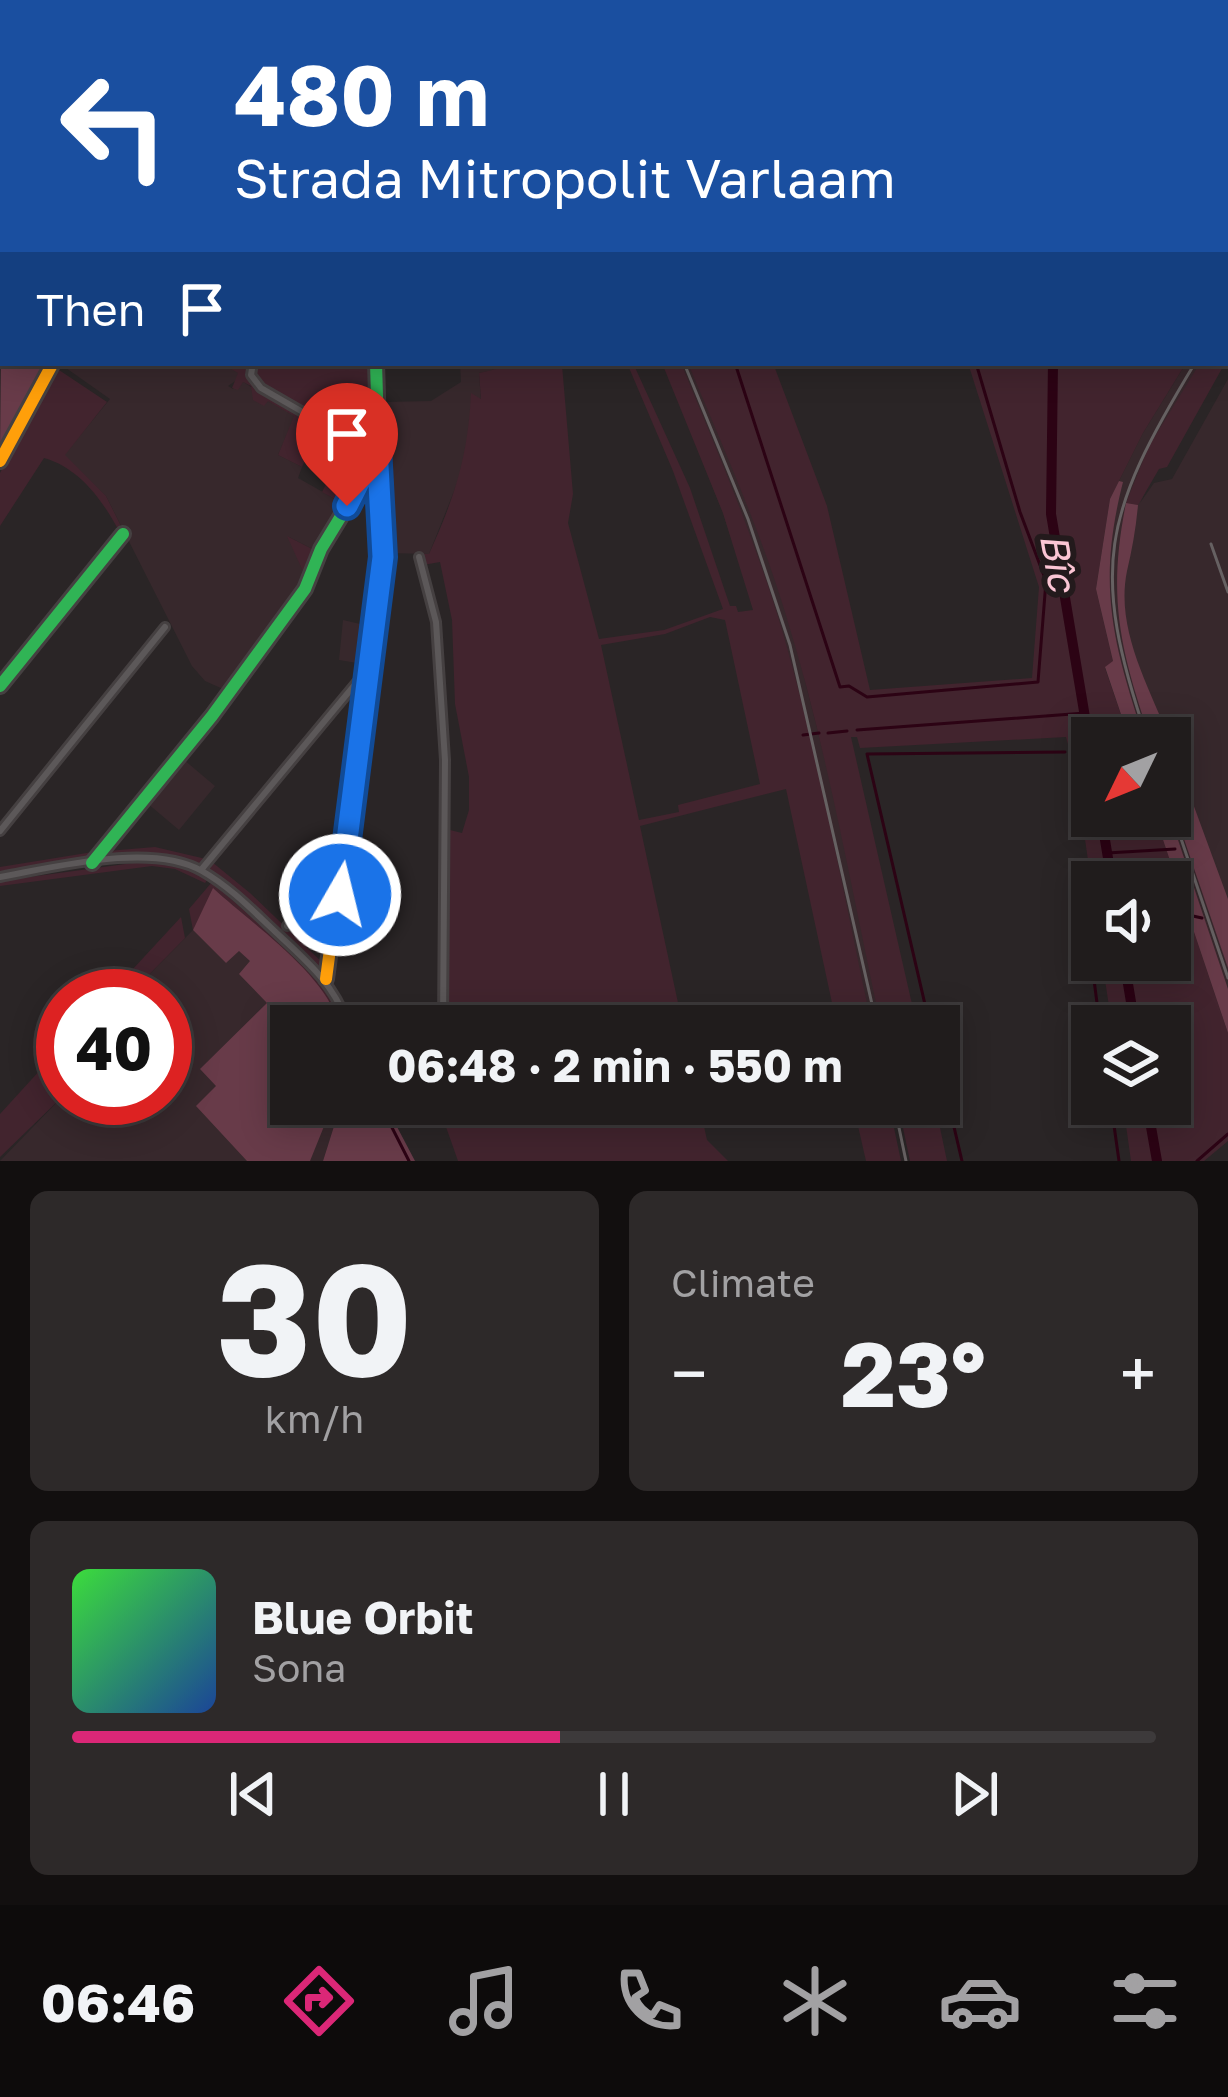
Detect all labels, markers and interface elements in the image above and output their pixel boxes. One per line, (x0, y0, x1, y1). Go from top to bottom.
text: 480 m (234, 44, 489, 144)
icon: left (36, 48, 192, 204)
text: Strada Mitropolit Varlaam (234, 145, 896, 210)
icon: arrive (169, 276, 235, 342)
text: Then (36, 282, 145, 336)
pin (296, 383, 398, 506)
icon: arrive (314, 401, 380, 467)
water label: Bîc (1031, 529, 1088, 597)
north arrow (1071, 717, 1191, 837)
map controls (1071, 717, 1191, 1125)
position arrow (277, 832, 403, 958)
button: sound (1071, 861, 1191, 981)
speed limit sign: 40 (36, 969, 192, 1125)
button: layers (1071, 1005, 1191, 1125)
text: 06:48 · 2 min · 550 m (387, 1038, 843, 1092)
text: 30 (216, 1223, 413, 1410)
text: Climate (671, 1259, 815, 1306)
text: 23° (841, 1319, 986, 1427)
text: − (671, 1333, 707, 1413)
text: + (1120, 1333, 1156, 1413)
text: km/h (265, 1395, 364, 1442)
text: Blue Orbit (252, 1590, 474, 1644)
text: Sona (252, 1644, 346, 1691)
icon: previous (220, 1761, 286, 1827)
icon: pause (581, 1761, 647, 1827)
icon: next (942, 1761, 1008, 1827)
icon: directions (277, 1959, 361, 2043)
icon: music (442, 1959, 526, 2043)
icon: phone (607, 1959, 691, 2043)
icon: climate (773, 1959, 857, 2043)
icon: car (938, 1959, 1022, 2043)
icon: filters (1103, 1959, 1187, 2043)
text: 06:46 (41, 1969, 195, 2034)

